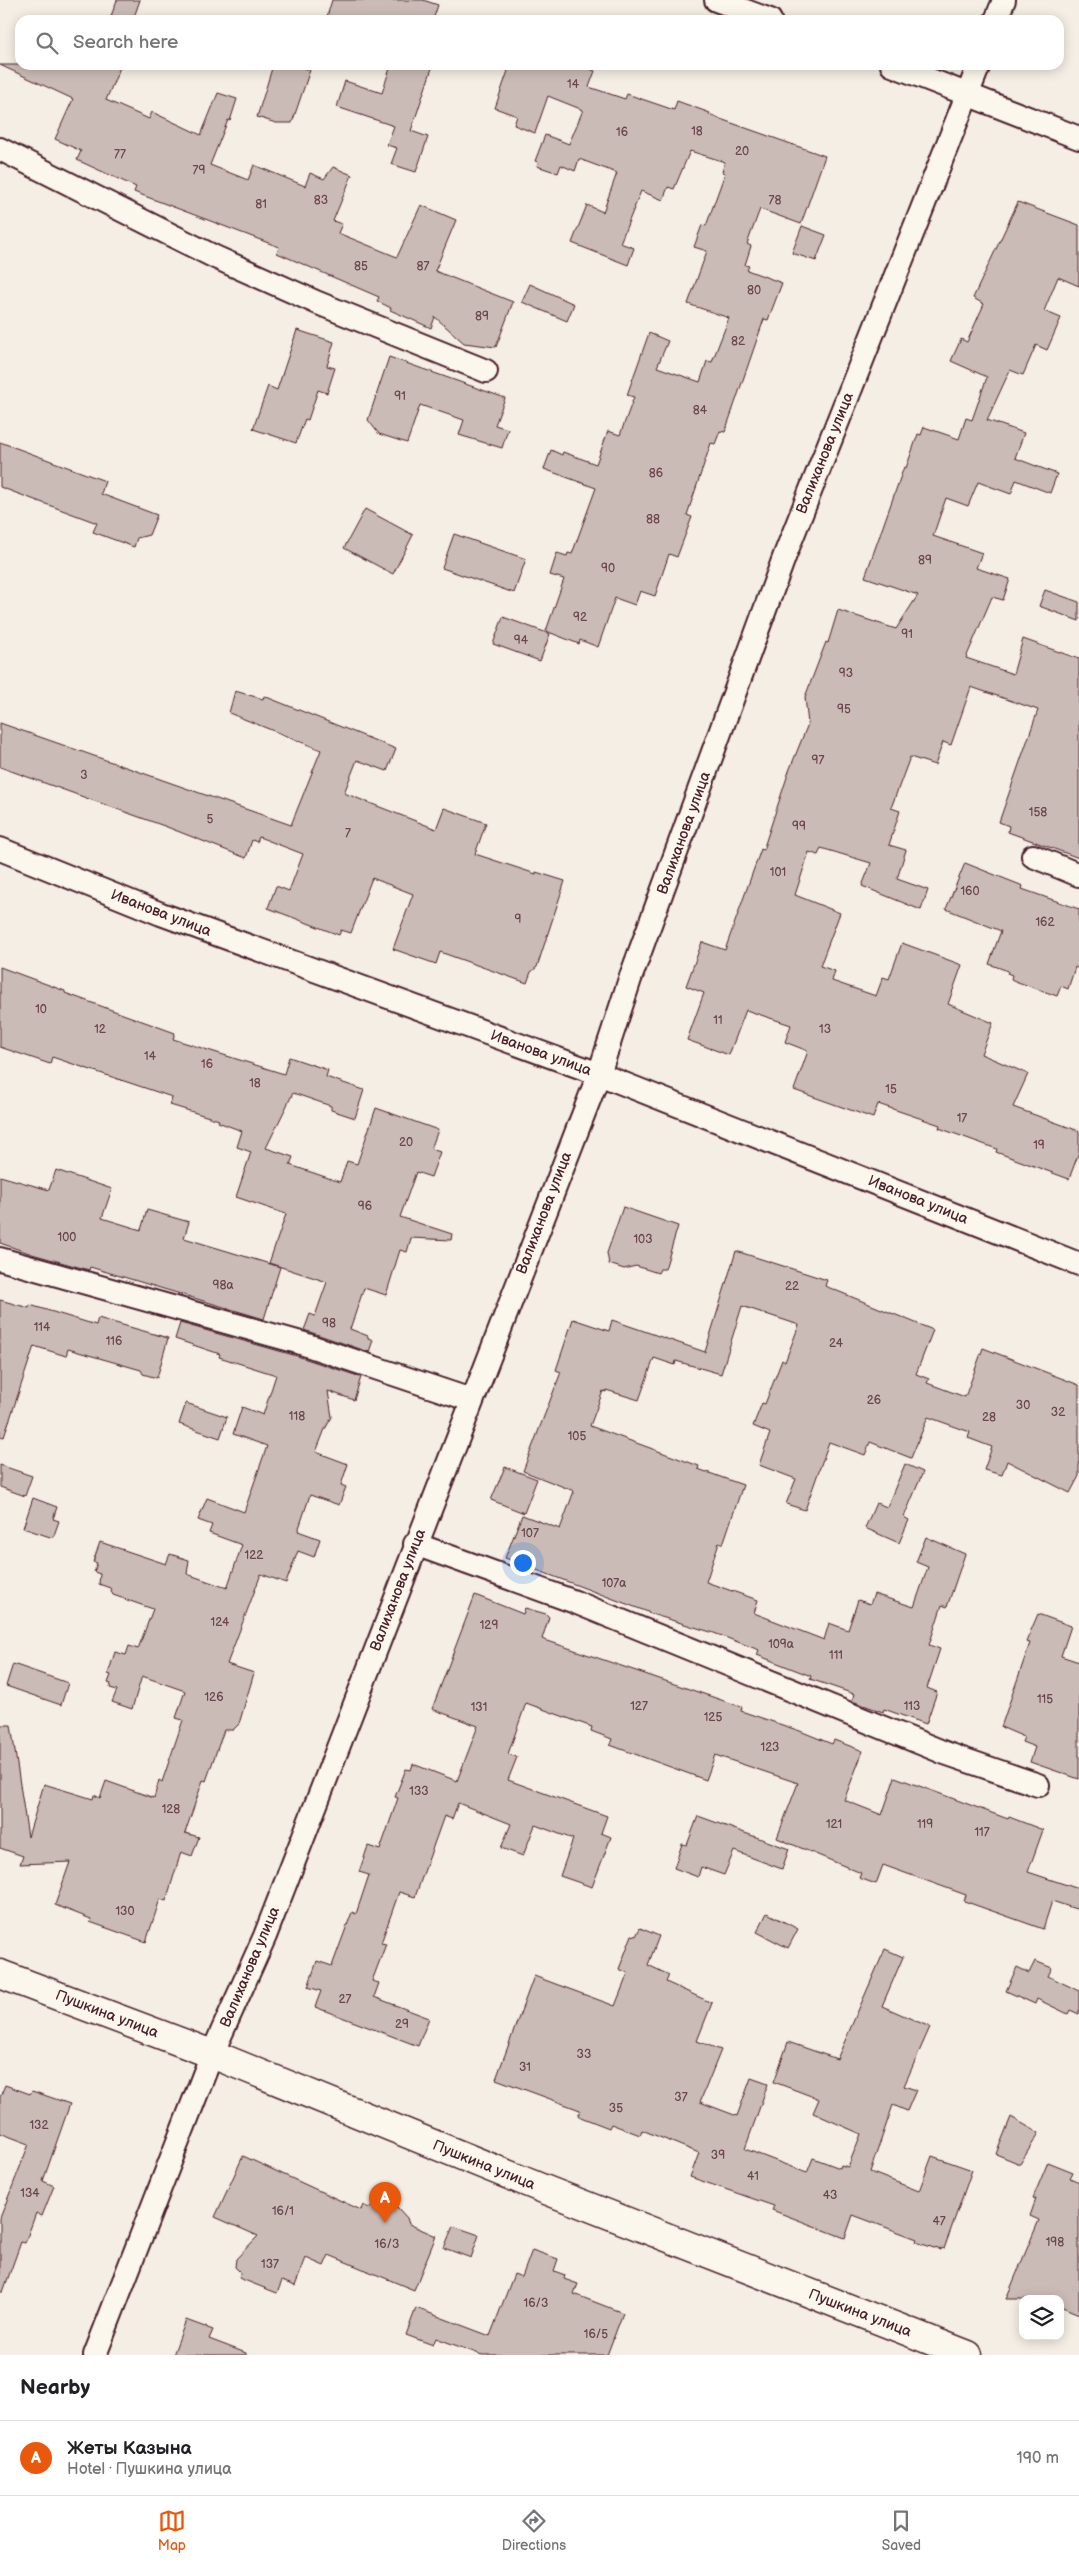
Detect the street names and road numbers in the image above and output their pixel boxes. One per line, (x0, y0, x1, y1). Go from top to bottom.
street label: Валиханова улица (792, 389, 858, 517)
street label: Валиханова улица (653, 769, 715, 897)
street label: Иванова улица (108, 885, 214, 941)
street label: Иванова улица (488, 1026, 594, 1080)
street label: Валиханова улица (512, 1149, 576, 1277)
street label: Иванова улица (865, 1171, 971, 1229)
street label: Валиханова улица (366, 1526, 430, 1654)
street label: Валиханова улица (216, 1904, 284, 2030)
street label: Пушкина улица (53, 1986, 161, 2042)
street label: Пушкина улица (430, 2136, 538, 2194)
street label: Пушкина улица (806, 2285, 914, 2341)

